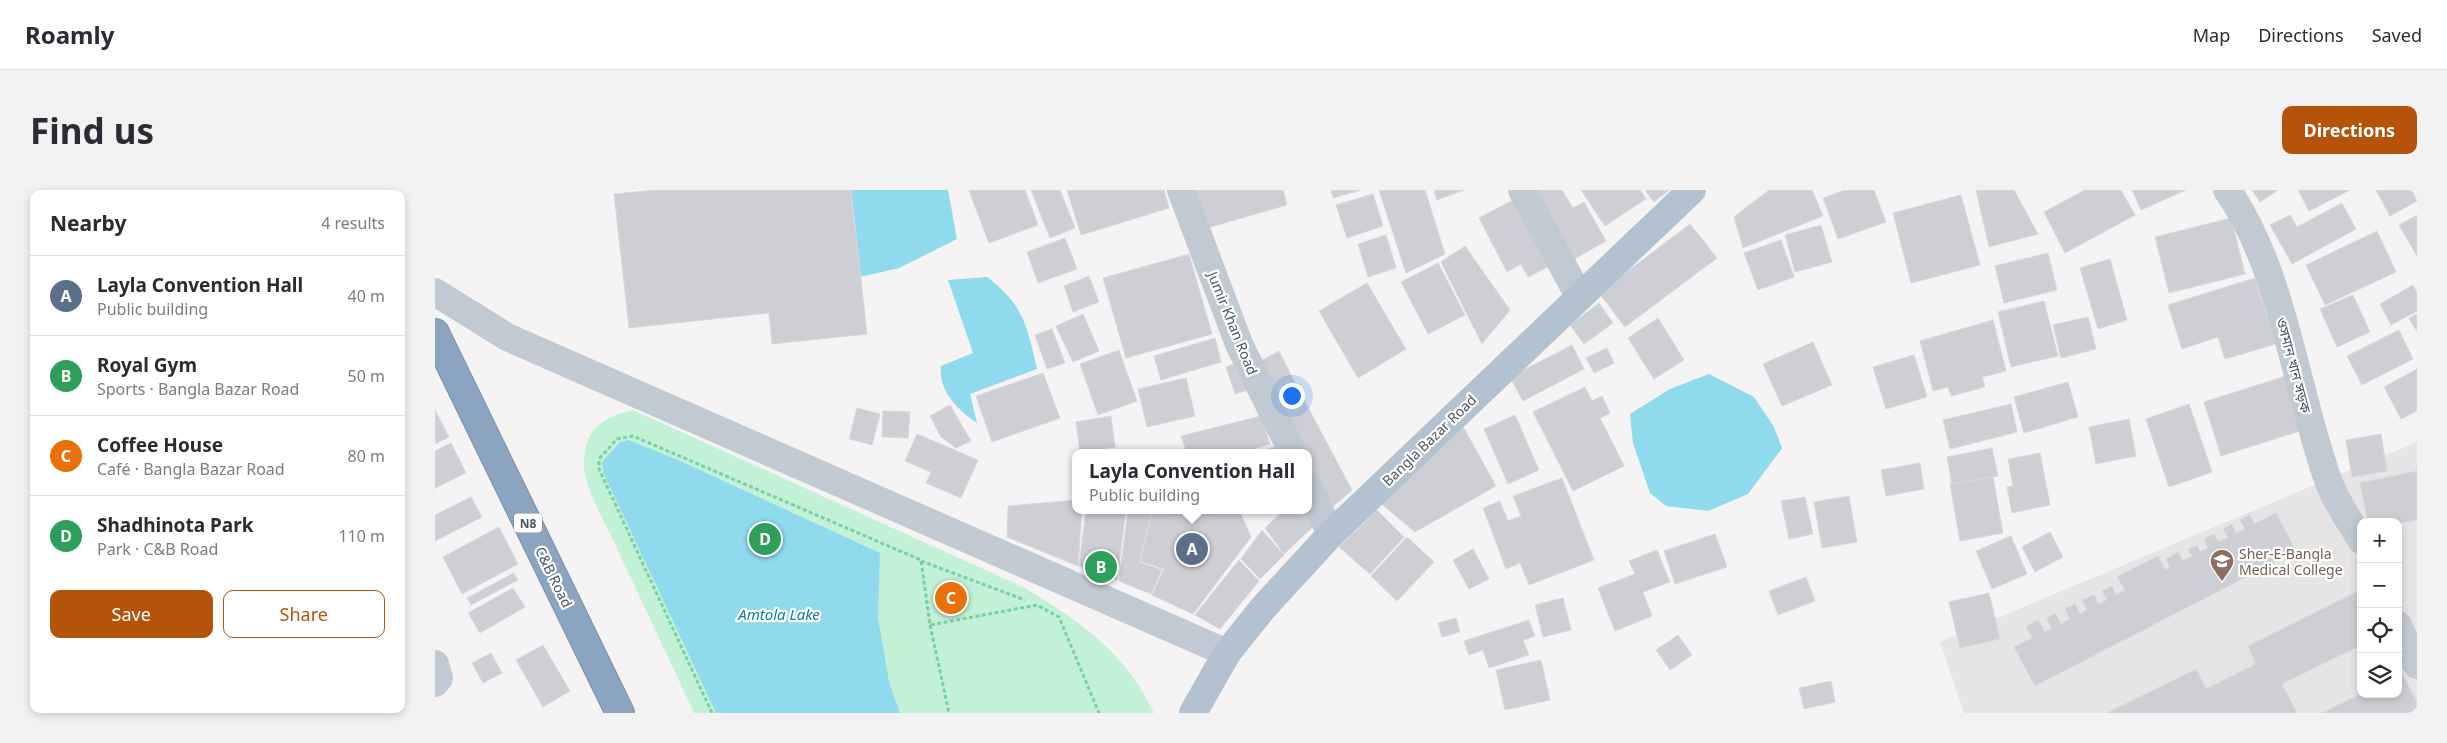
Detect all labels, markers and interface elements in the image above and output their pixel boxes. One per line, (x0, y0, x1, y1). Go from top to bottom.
text: Roamly (25, 18, 114, 51)
text: Map (2193, 23, 2230, 47)
text: Directions (2258, 23, 2344, 47)
text: Saved (2372, 23, 2422, 47)
button: Directions (2282, 106, 2417, 154)
text: Find us (30, 107, 154, 154)
text: Nearby (50, 209, 126, 237)
text: 4 results (321, 212, 385, 234)
street label: Jumir Khan Road (1203, 267, 1262, 377)
text: Layla Convention Hall (97, 272, 303, 298)
text: A (60, 285, 72, 307)
text: 40 m (348, 285, 385, 307)
text: Public building (97, 298, 208, 320)
street label: ওসমান খান সড়ক (2272, 315, 2316, 416)
text: Royal Gym (97, 352, 197, 378)
text: B (61, 365, 71, 387)
text: 50 m (348, 365, 385, 387)
text: Sports · Bangla Bazar Road (97, 378, 299, 400)
your location (1279, 383, 1305, 409)
street label: Bangla Bazar Road (1378, 390, 1480, 490)
text: Coffee House (97, 432, 223, 458)
text: C (61, 445, 71, 467)
text: 80 m (348, 445, 385, 467)
popup (1072, 449, 1312, 514)
text: Café · Bangla Bazar Road (97, 458, 285, 480)
text: Layla Convention Hall (1089, 458, 1295, 484)
text: Public building (1089, 484, 1200, 506)
text: Shadhinota Park (97, 512, 254, 538)
road number: N8 (514, 513, 542, 532)
map controls (2357, 518, 2402, 698)
button: + (2357, 518, 2402, 563)
pin: D (749, 520, 781, 558)
text: D (60, 525, 72, 547)
text: 110 m (338, 525, 385, 547)
pin: A (1176, 530, 1208, 568)
text: Park · C&B Road (97, 538, 218, 560)
street label: C&B Road (531, 543, 577, 611)
place label: Sher-E-Bangla Medical College (2239, 544, 2343, 579)
pin: B (1085, 548, 1117, 586)
school or university icon: Sher-E-Bangla Medical College (2209, 548, 2235, 582)
button: − (2357, 563, 2402, 608)
pin: C (935, 579, 967, 617)
button: Save (50, 590, 213, 638)
button: Share (223, 590, 385, 638)
water label: Amtola Lake (737, 604, 820, 624)
button: locate (2357, 608, 2402, 653)
button: layers (2357, 653, 2402, 698)

